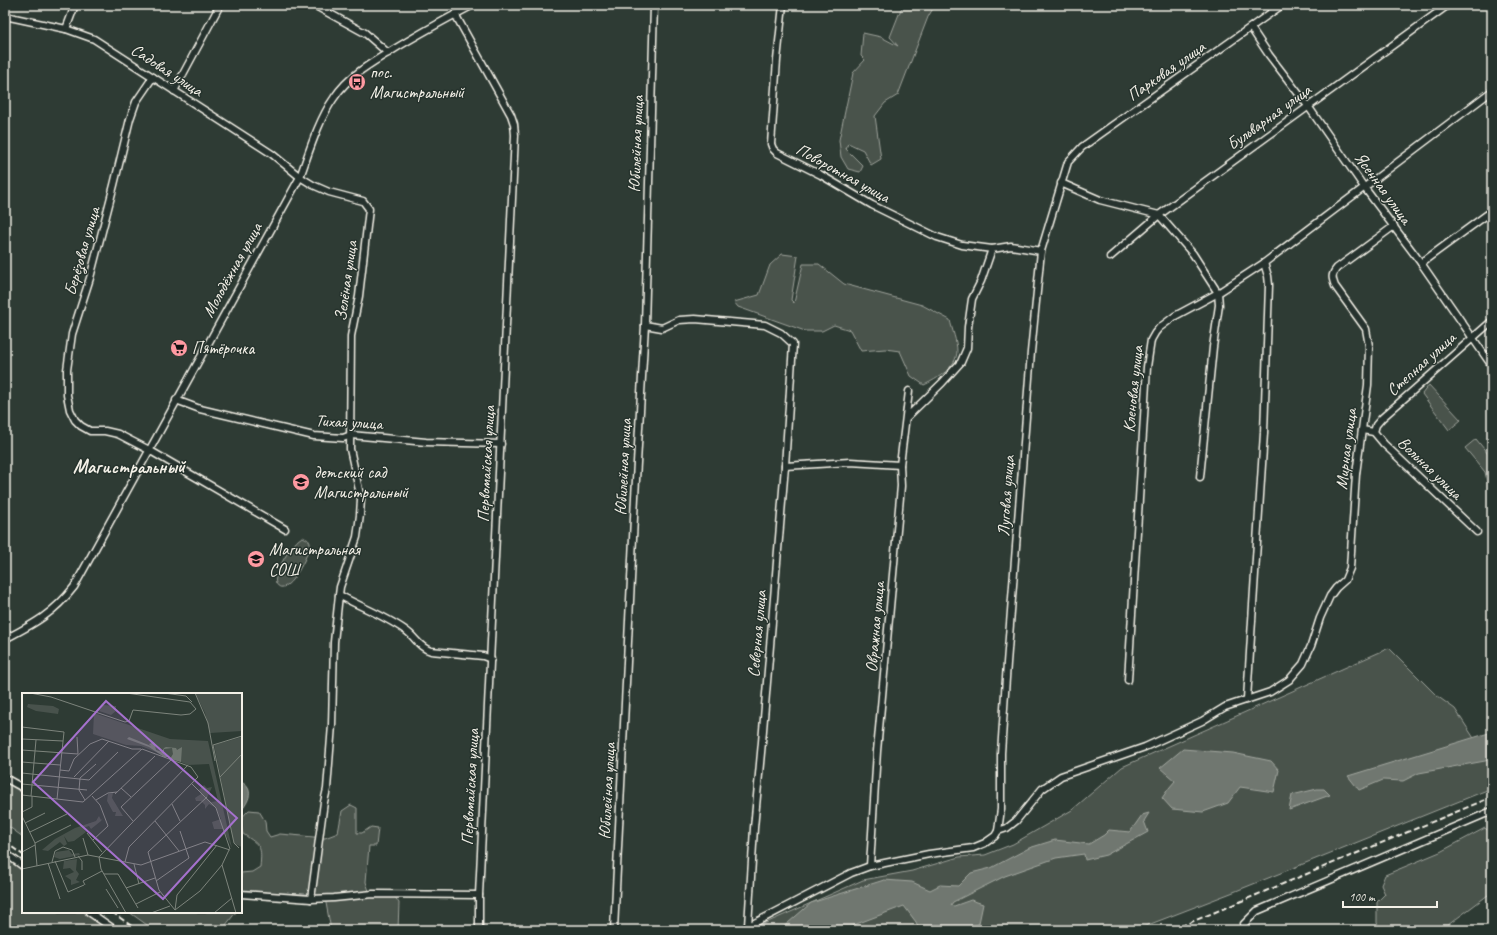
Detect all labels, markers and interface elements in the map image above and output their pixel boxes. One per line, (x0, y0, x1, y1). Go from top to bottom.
street label: Парковая улица (1123, 36, 1210, 106)
street label: Садовая улица (127, 39, 208, 102)
place label: пос. Магистральный (370, 62, 465, 103)
bus stop icon: пос. Магистральный (347, 72, 367, 92)
street label: Бульварная улица (1223, 78, 1317, 155)
street label: Юбилейная улица (624, 94, 648, 193)
street label: Поворотная улица (792, 139, 895, 208)
street label: Ясенная улица (1350, 148, 1417, 230)
street label: Берёзовая улица (59, 202, 106, 298)
street label: Молодёжная улица (197, 218, 267, 321)
street label: Зелёная улица (330, 238, 362, 322)
street label: Степная улица (1382, 326, 1461, 401)
supermarket icon: Пятёрочка (169, 338, 189, 358)
place label: Пятёрочка (192, 338, 255, 359)
street label: Кленовая улица (1118, 343, 1148, 433)
street label: Первомайская улица (472, 404, 500, 523)
street label: Мирная улица (1331, 405, 1362, 491)
street label: Тихая улица (315, 410, 385, 434)
street label: Юбилейная улица (610, 417, 636, 516)
street label: Вольная улица (1393, 432, 1468, 505)
street label: Луговая улица (993, 453, 1019, 537)
district label: Магистральный (73, 455, 187, 479)
place label: детский сад Магистральный (314, 462, 409, 503)
school or university icon: детский сад Магистральный (291, 472, 311, 492)
place label: Магистральная СОШ (269, 539, 362, 580)
school or university icon: Магистральная СОШ (246, 549, 266, 569)
street label: Овражная улица (861, 579, 890, 673)
street label: Северная улица (743, 588, 771, 678)
inset map (22, 693, 242, 913)
street label: Первомайская улица (456, 727, 484, 846)
street label: Юбилейная улица (594, 741, 620, 840)
scale bar (1343, 883, 1437, 909)
text: 100 m (1349, 889, 1376, 905)

